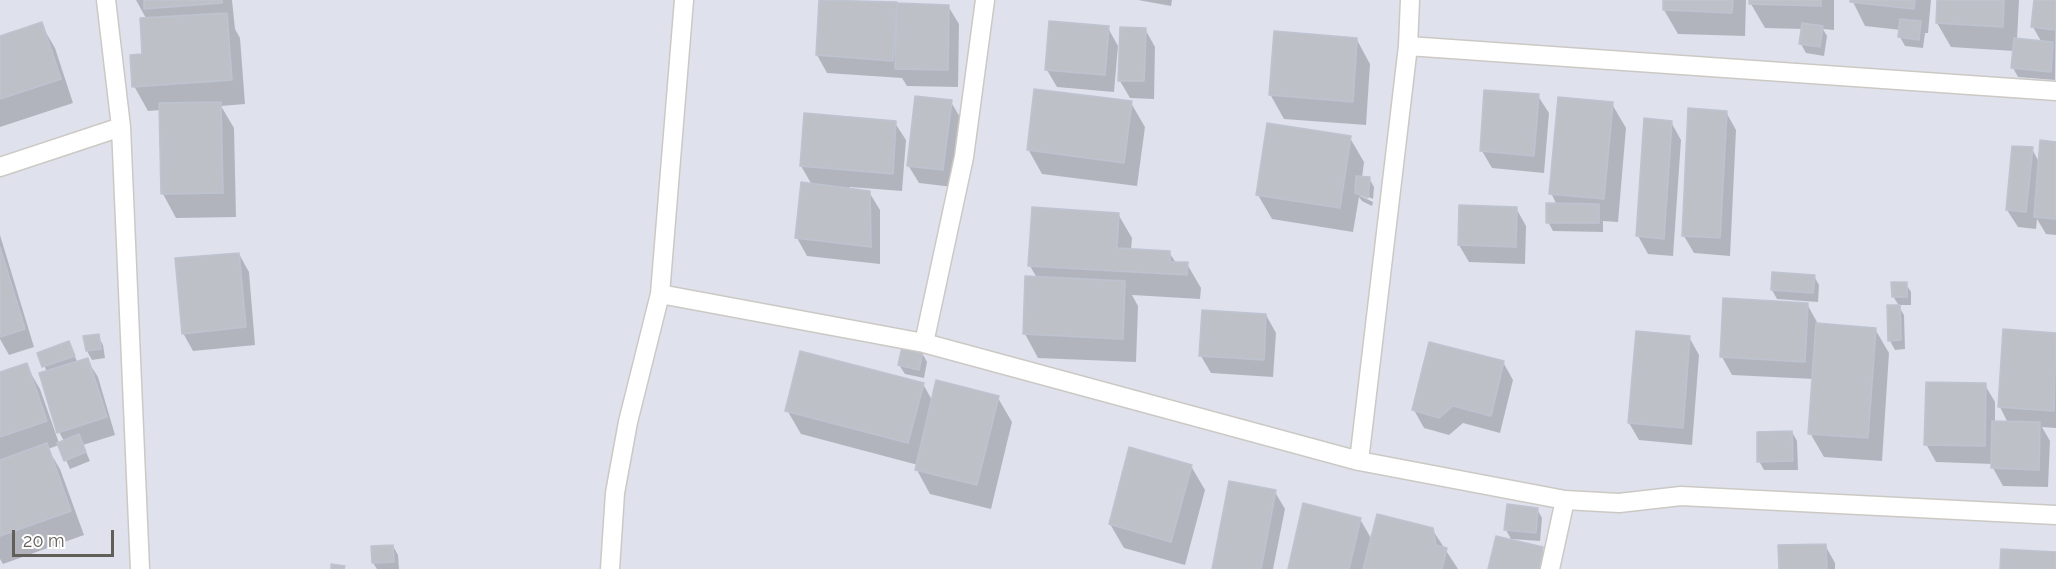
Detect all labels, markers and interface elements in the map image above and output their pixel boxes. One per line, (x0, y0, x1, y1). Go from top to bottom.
scale bar (15, 518, 117, 556)
text: 20 m (23, 530, 65, 551)

